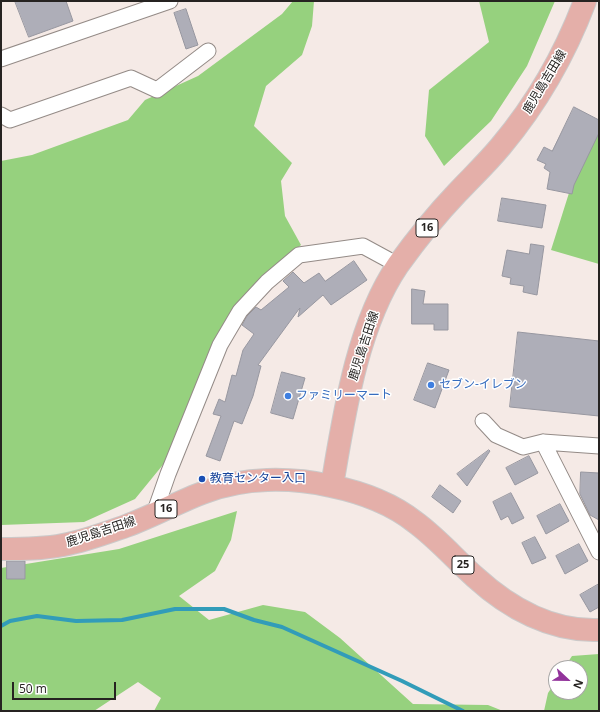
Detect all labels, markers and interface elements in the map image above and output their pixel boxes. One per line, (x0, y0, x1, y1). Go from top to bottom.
street label: 鹿児島吉田線 (520, 47, 570, 117)
road number: 16 (416, 219, 438, 237)
street label: 鹿児島吉田線 (346, 310, 382, 382)
place label: セブン-イレブン (439, 378, 527, 392)
marker: セブン-イレブン (426, 380, 436, 390)
place label: ファミリーマート (296, 389, 392, 403)
marker: ファミリーマート (283, 391, 293, 401)
place label: 教育センター入口 (210, 472, 306, 486)
marker: 教育センター入口 (197, 474, 207, 484)
road number: 16 (155, 500, 177, 518)
street label: 鹿児島吉田線 (65, 514, 137, 550)
road number: 25 (452, 556, 474, 574)
north arrow (548, 660, 588, 700)
scale bar (14, 674, 118, 700)
text: N (570, 677, 587, 691)
text: 50 m (19, 680, 47, 697)

